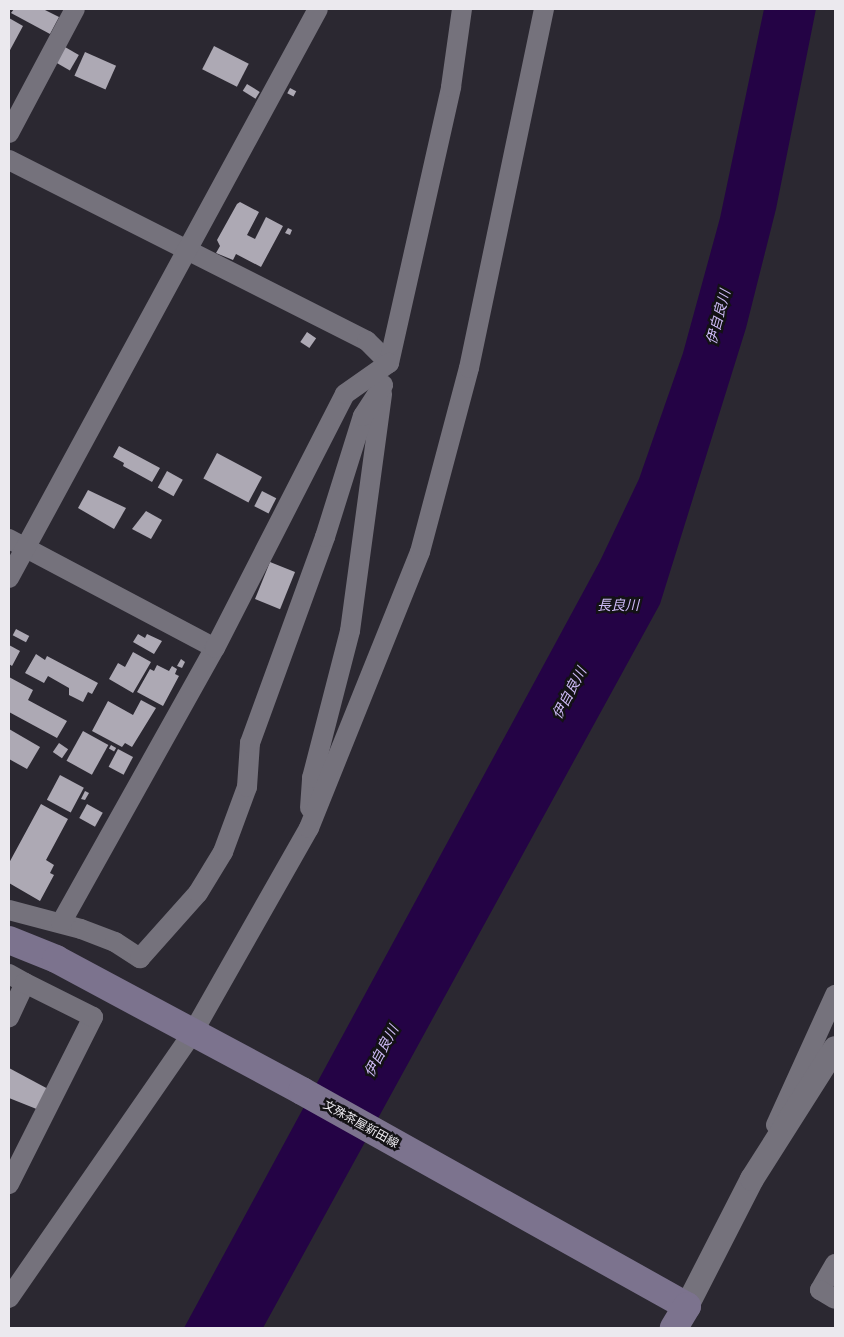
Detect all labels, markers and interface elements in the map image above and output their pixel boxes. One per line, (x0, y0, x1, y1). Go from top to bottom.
water label: 伊自良川 (703, 288, 733, 346)
water label: 長良川 (597, 597, 639, 613)
water label: 伊自良川 (548, 664, 590, 722)
water label: 伊自良川 (360, 1022, 402, 1080)
street label: 文殊茶屋新田線 (321, 1097, 401, 1151)

